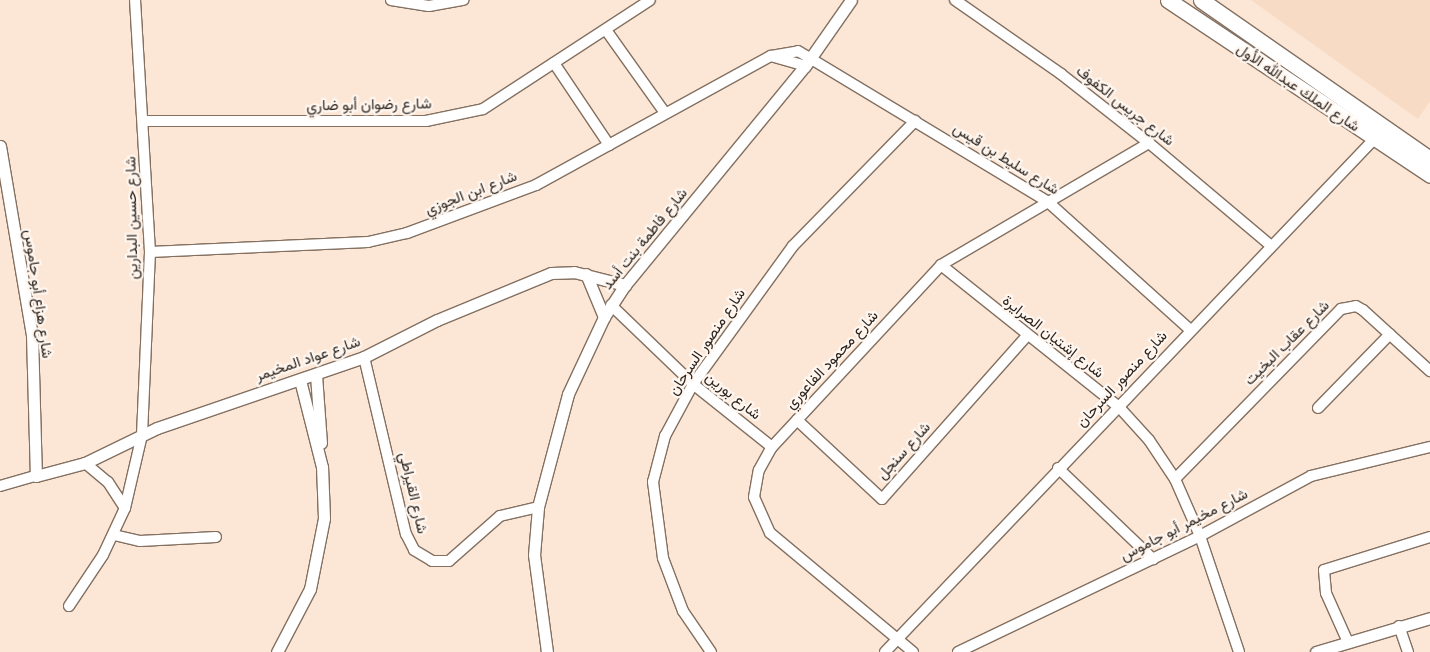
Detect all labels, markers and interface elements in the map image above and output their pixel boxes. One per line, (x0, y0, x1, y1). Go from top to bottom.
street label: شارع الملك عبدالله الأول (1233, 40, 1363, 136)
street label: شارع جريس الكفوف (1072, 62, 1178, 150)
street label: شارع رضوان أبو ضاري (306, 95, 432, 115)
street label: شارع سليط بن قيس (950, 119, 1062, 199)
street label: شارع حسين البدارين (122, 156, 142, 280)
street label: شارع ابن الجوزي (422, 167, 520, 219)
street label: شارع فاطمة بنت أسد (599, 185, 691, 293)
street label: شارع هزاع أبو جاموس (20, 228, 56, 360)
street label: شارع منصور السرحان (665, 285, 749, 399)
street label: شارع إشتيان الصرايرة (999, 292, 1107, 382)
street label: شارع عقاب البخيت (1241, 297, 1333, 389)
street label: شارع محمود الفاعوري (782, 307, 882, 413)
street label: شارع منصور السرحان (1073, 327, 1171, 431)
street label: شارع عواد المخيمر (253, 333, 363, 385)
street label: شارع بورين (702, 368, 764, 424)
street label: شارع سنجل (873, 419, 935, 483)
street label: شارع القيراطي (395, 451, 431, 535)
street label: شارع مخيمر أبو جاموس (1117, 485, 1251, 565)

